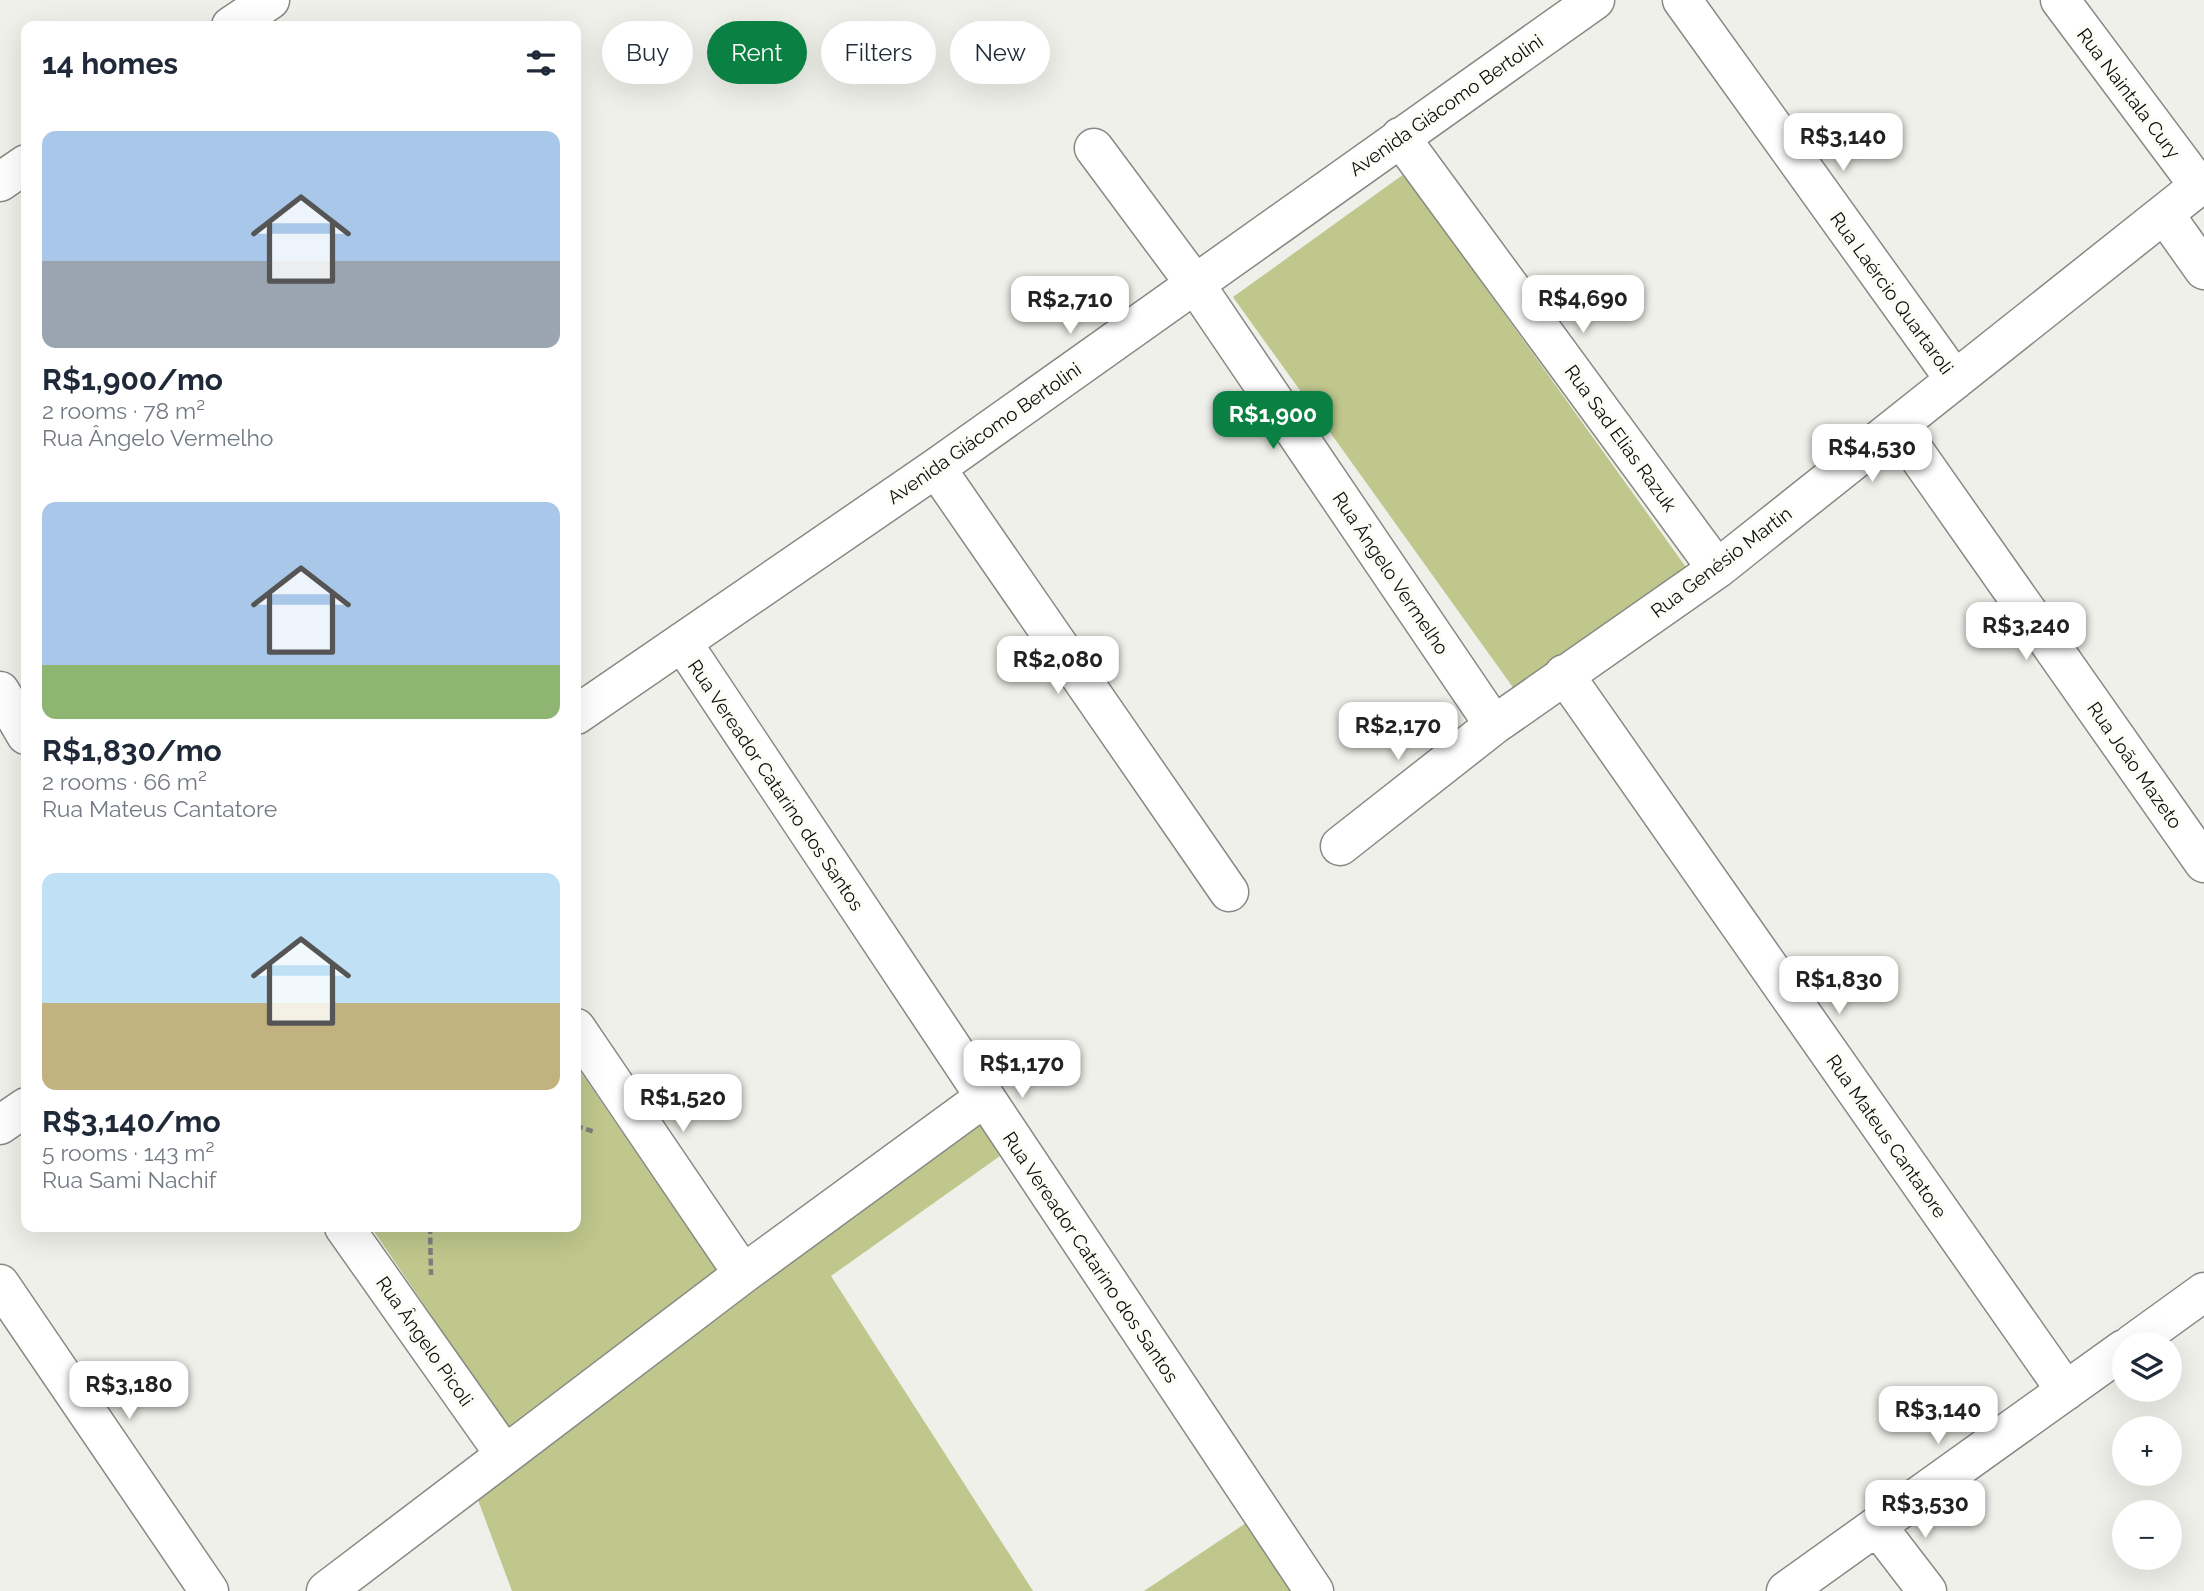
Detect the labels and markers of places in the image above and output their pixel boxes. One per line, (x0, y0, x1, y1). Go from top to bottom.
pin: R$3,140 (1778, 114, 1908, 173)
pin: R$2,710 (1005, 276, 1135, 336)
pin: R$4,690 (1518, 276, 1648, 335)
pin: R$1,900 (1208, 392, 1338, 451)
pin: R$4,530 (1807, 424, 1937, 484)
pin: R$3,240 (1961, 602, 2091, 662)
pin: R$2,080 (993, 636, 1123, 696)
pin: R$2,170 (1333, 702, 1463, 762)
pin: R$1,830 (1774, 956, 1904, 1016)
pin: R$1,170 (957, 1040, 1087, 1100)
pin: R$1,520 (618, 1074, 748, 1134)
pin: R$3,180 (64, 1362, 194, 1421)
pin: R$3,140 (1873, 1386, 2003, 1446)
pin: R$3,530 (1860, 1480, 1990, 1540)

